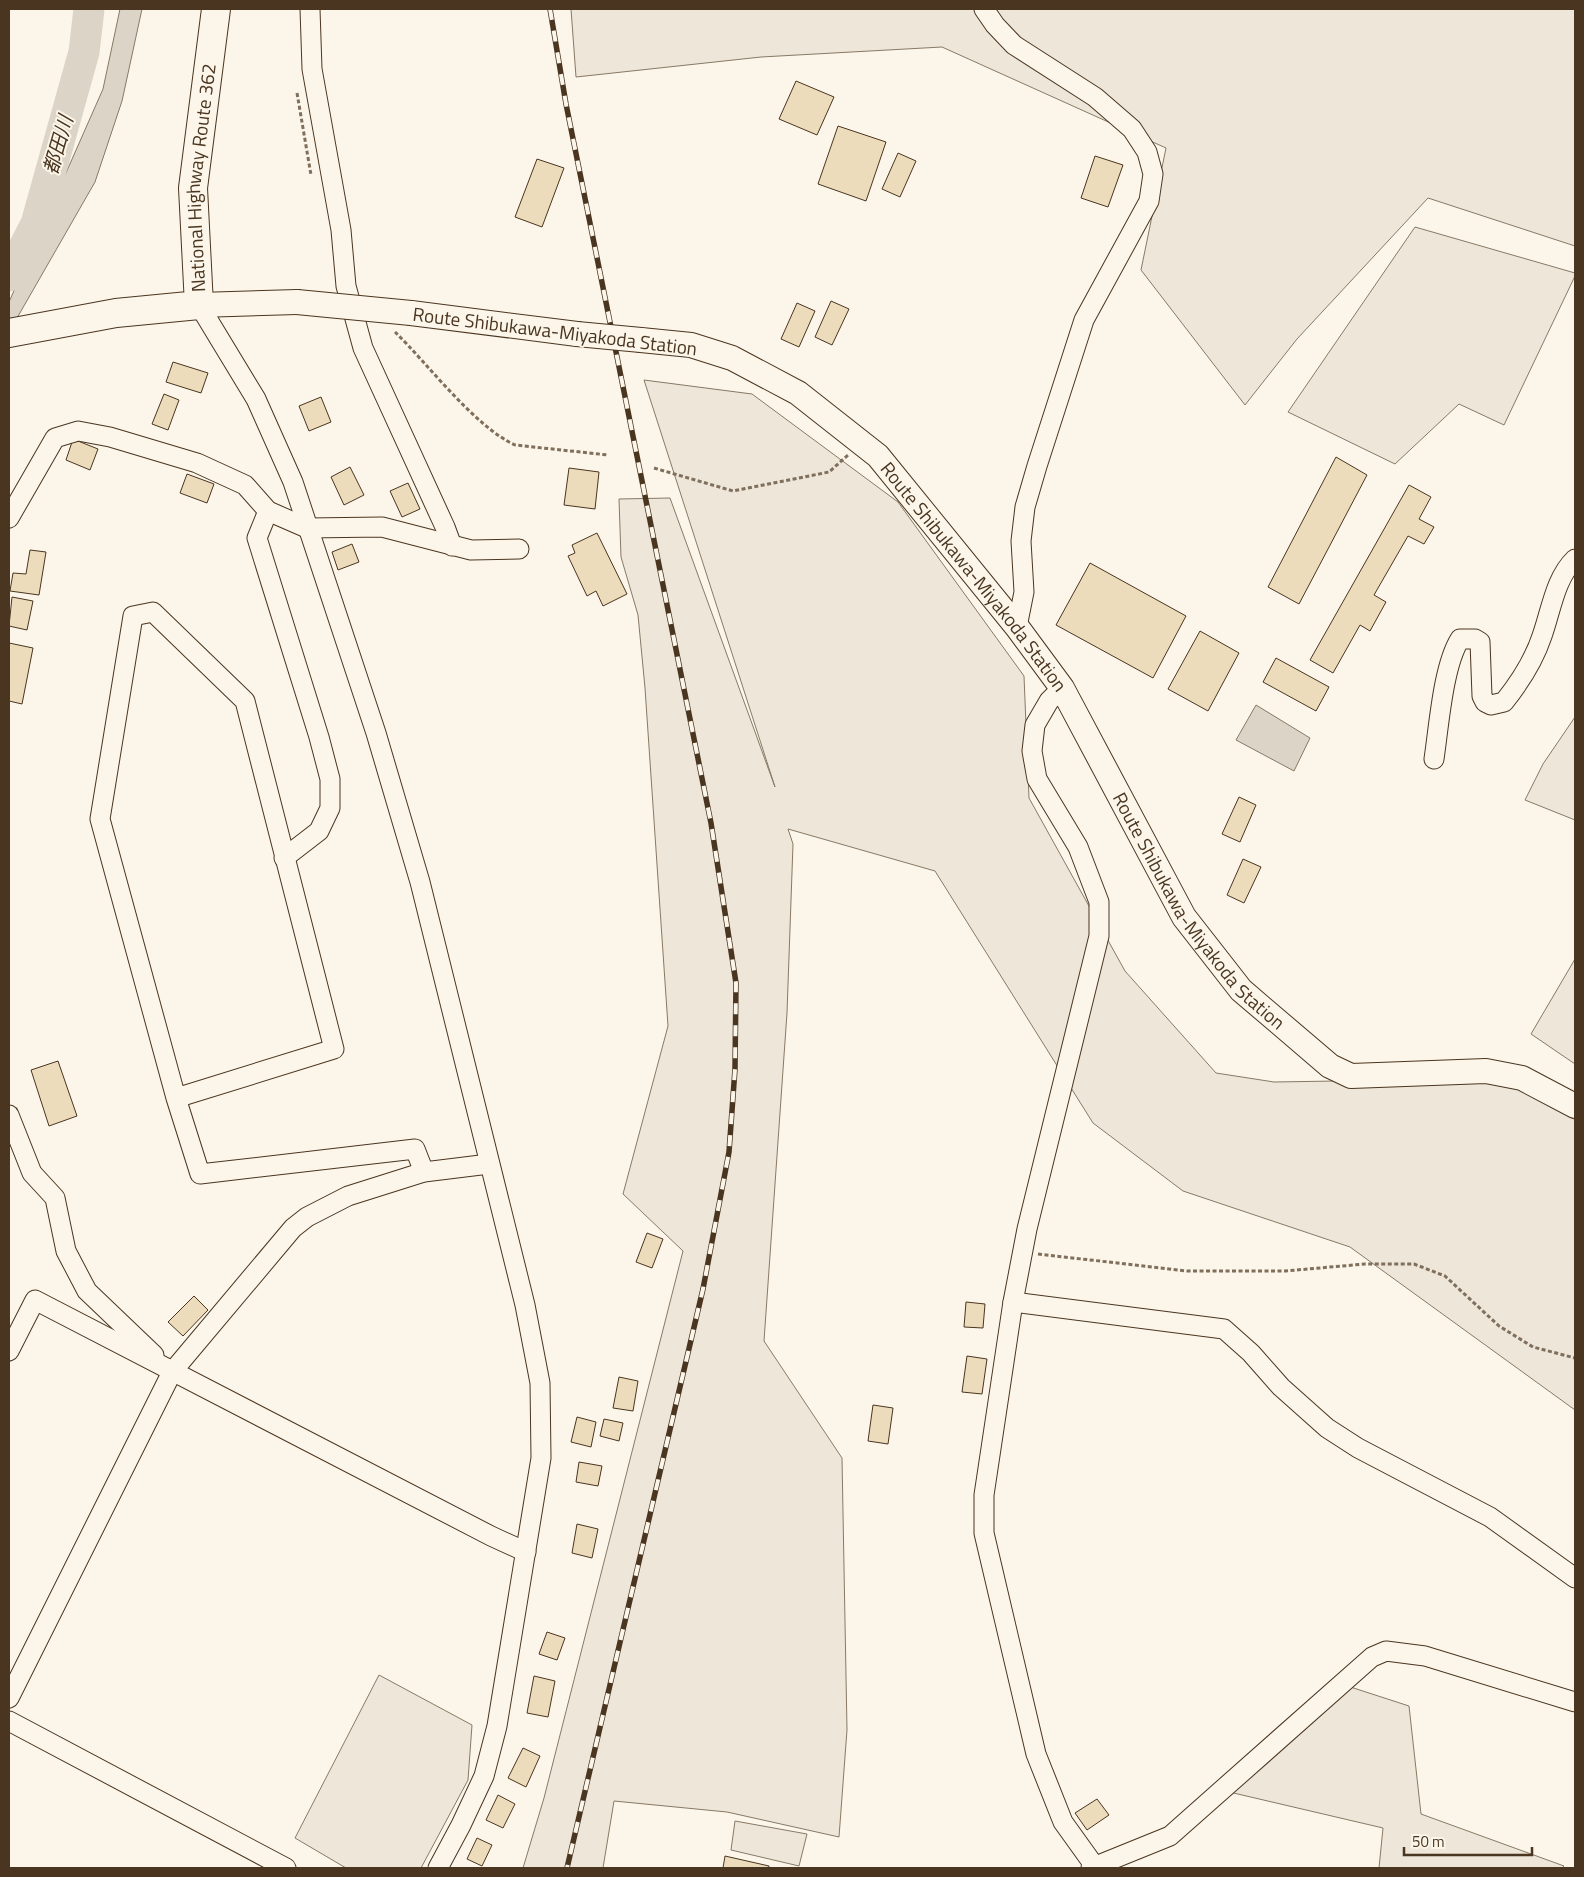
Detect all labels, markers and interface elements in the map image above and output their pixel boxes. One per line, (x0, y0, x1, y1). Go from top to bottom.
street label: National Highway Route 362 (178, 62, 223, 293)
water label: 都田川 (34, 110, 81, 178)
street label: Route Shibukawa-Miyakoda Station (411, 299, 699, 362)
street label: Route Shibukawa-Miyakoda Station (874, 455, 1075, 697)
street label: Route Shibukawa-Miyakoda Station (1106, 787, 1292, 1036)
scale bar (1404, 1824, 1532, 1856)
text: 50 m (1412, 1830, 1445, 1853)

